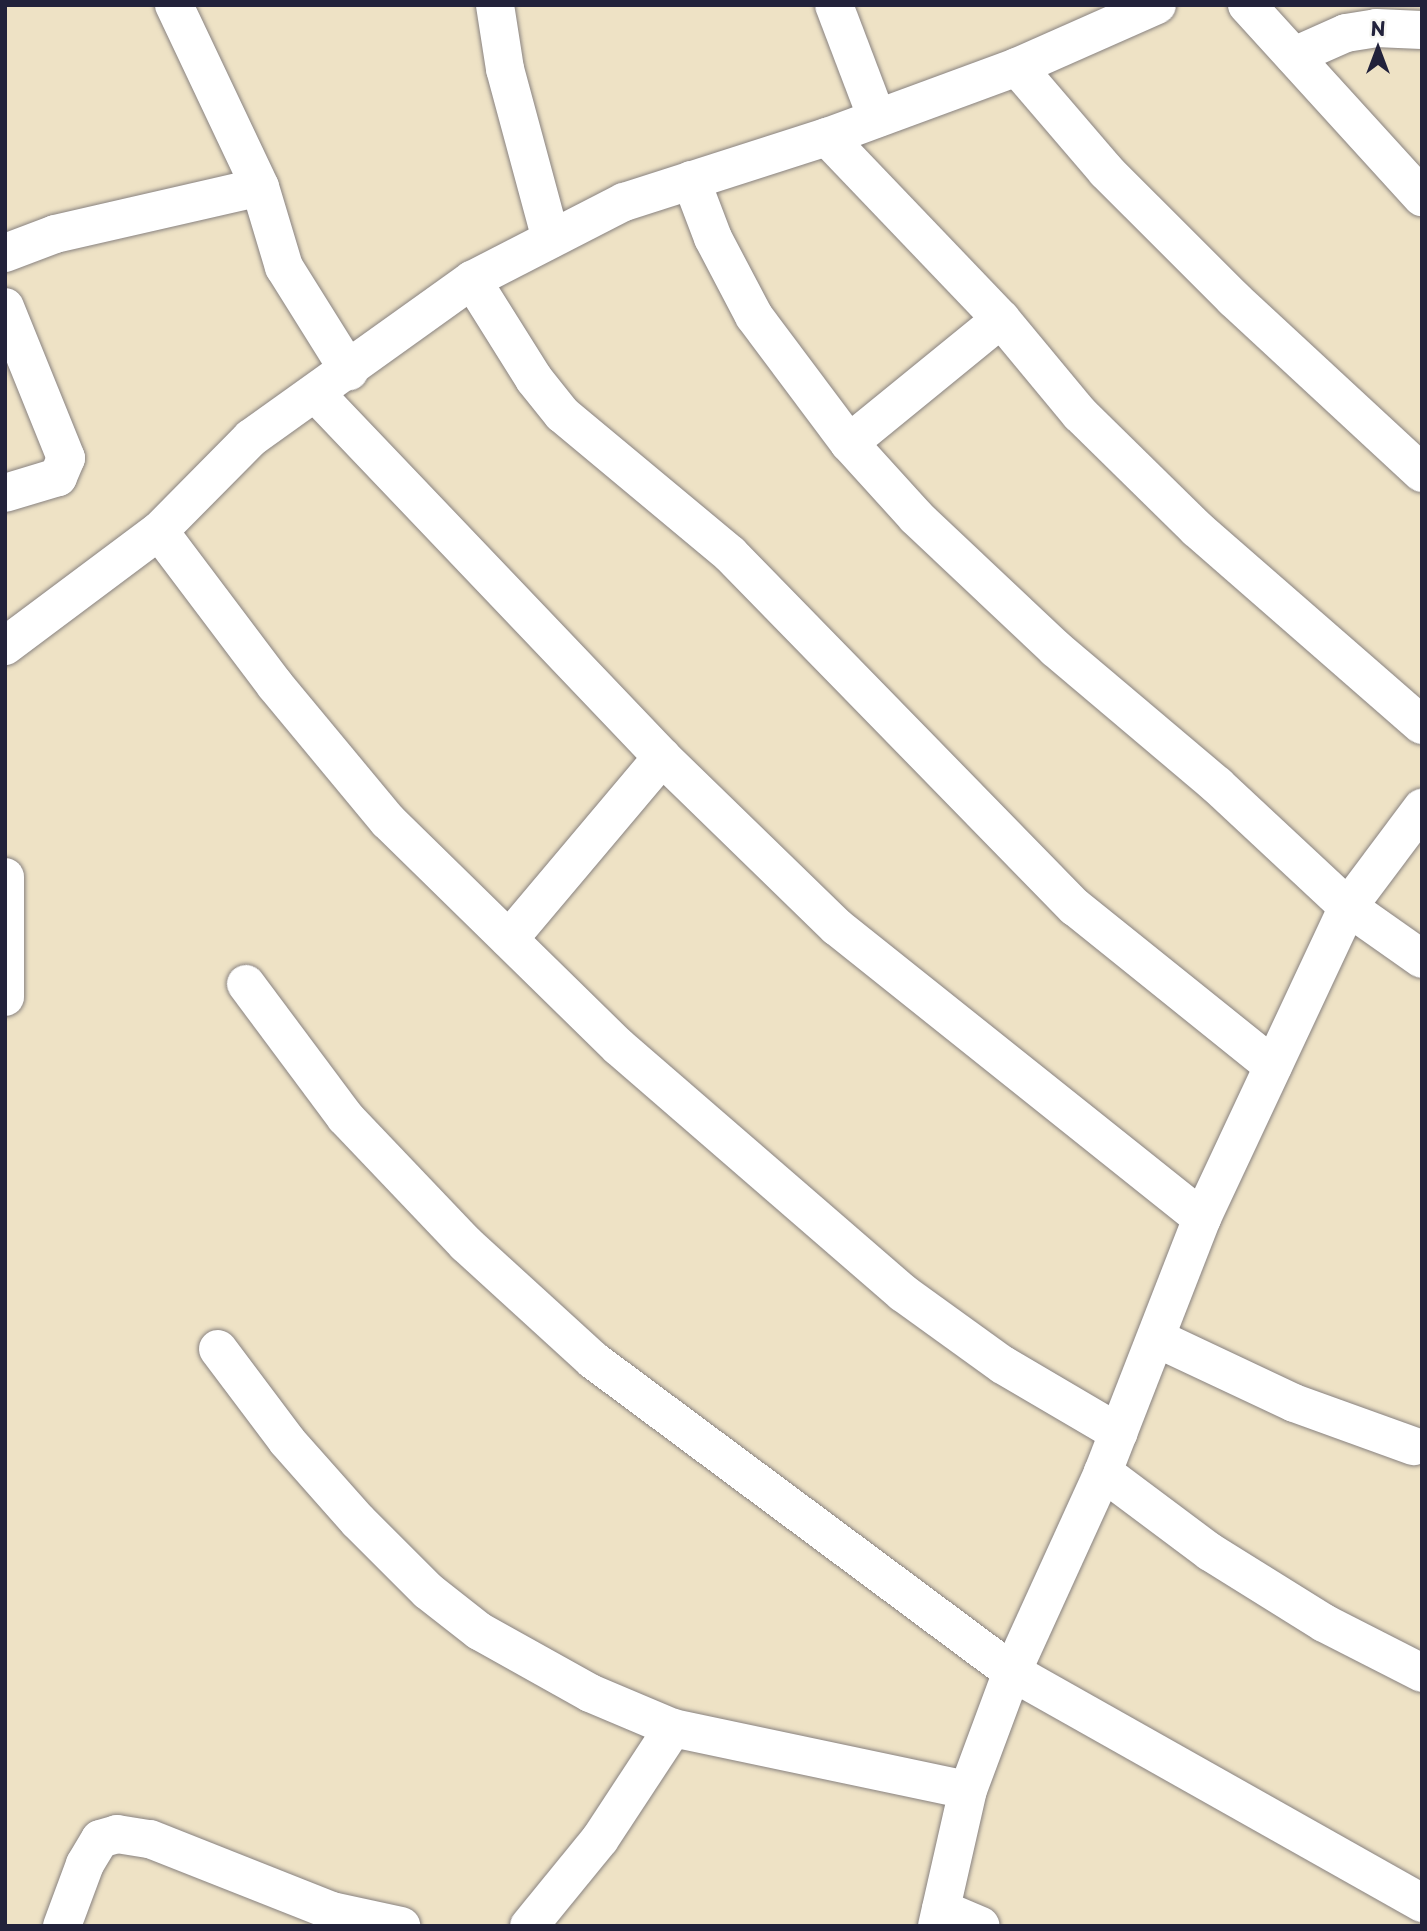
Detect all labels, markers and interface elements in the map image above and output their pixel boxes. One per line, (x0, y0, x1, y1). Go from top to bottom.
north arrow (1343, 14, 1413, 84)
text: N (1370, 14, 1386, 42)

